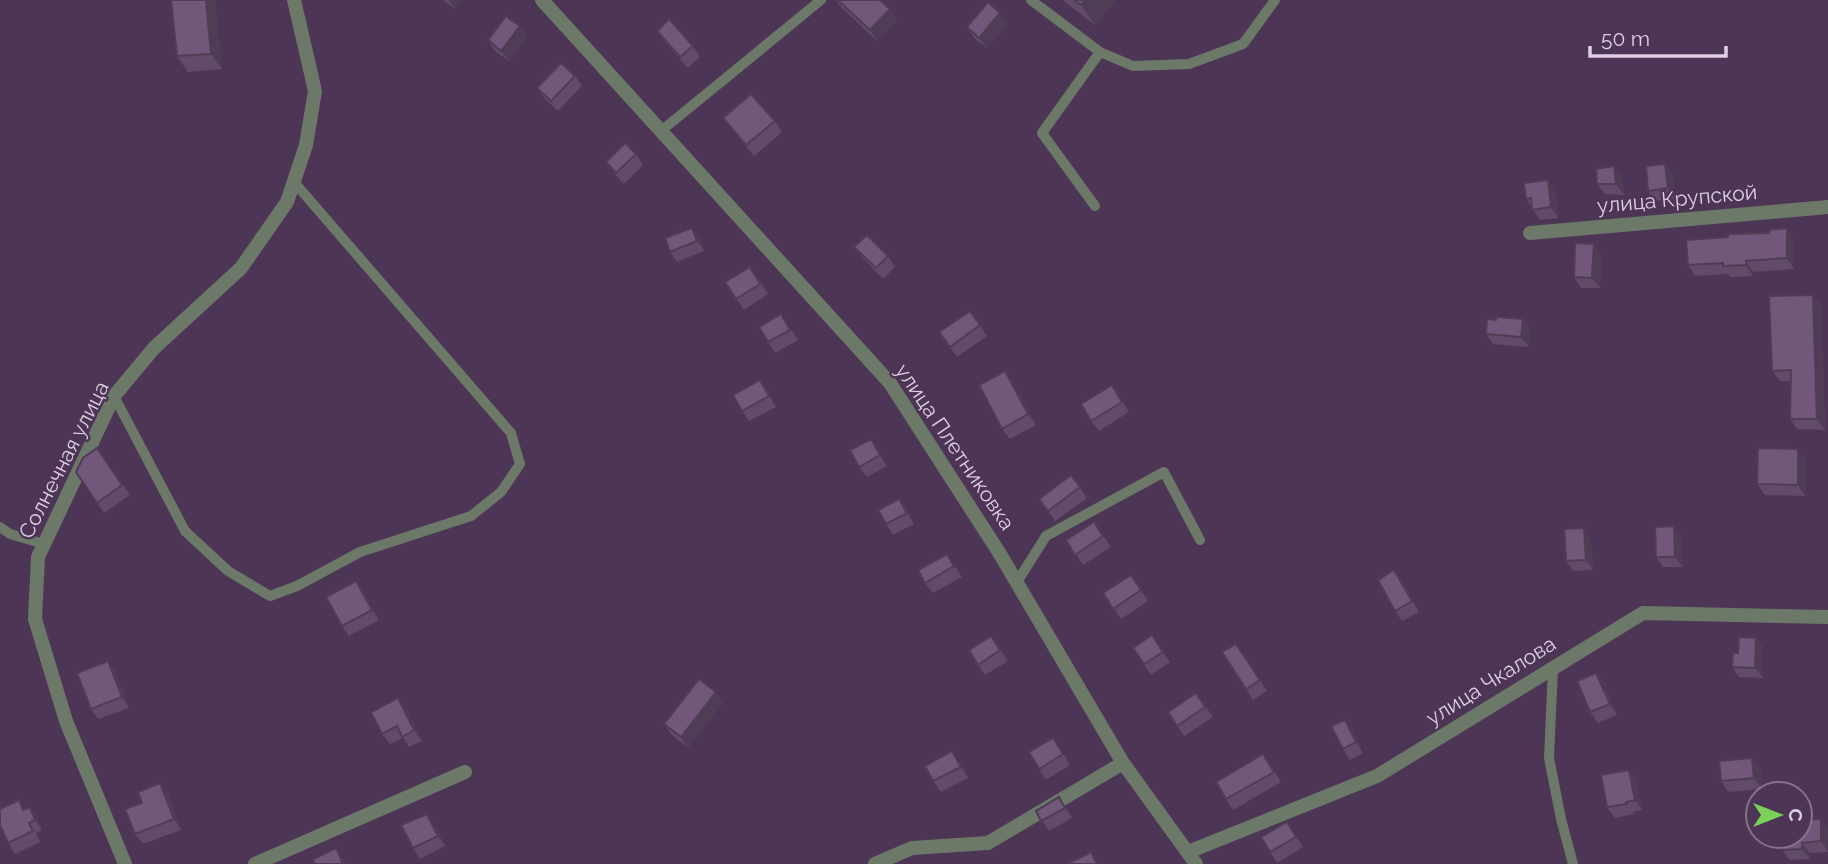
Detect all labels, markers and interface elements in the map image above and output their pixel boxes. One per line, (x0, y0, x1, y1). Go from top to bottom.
scale bar (1590, 14, 1727, 58)
text: 50 m (1601, 26, 1650, 51)
street label: улица Крупской (1596, 179, 1758, 218)
street label: улица Плетниковка (890, 359, 1020, 535)
street label: Солнечная улица (13, 377, 114, 543)
street label: улица Чкалова (1421, 631, 1560, 730)
north arrow (1744, 780, 1814, 850)
text: С (1785, 808, 1807, 822)

